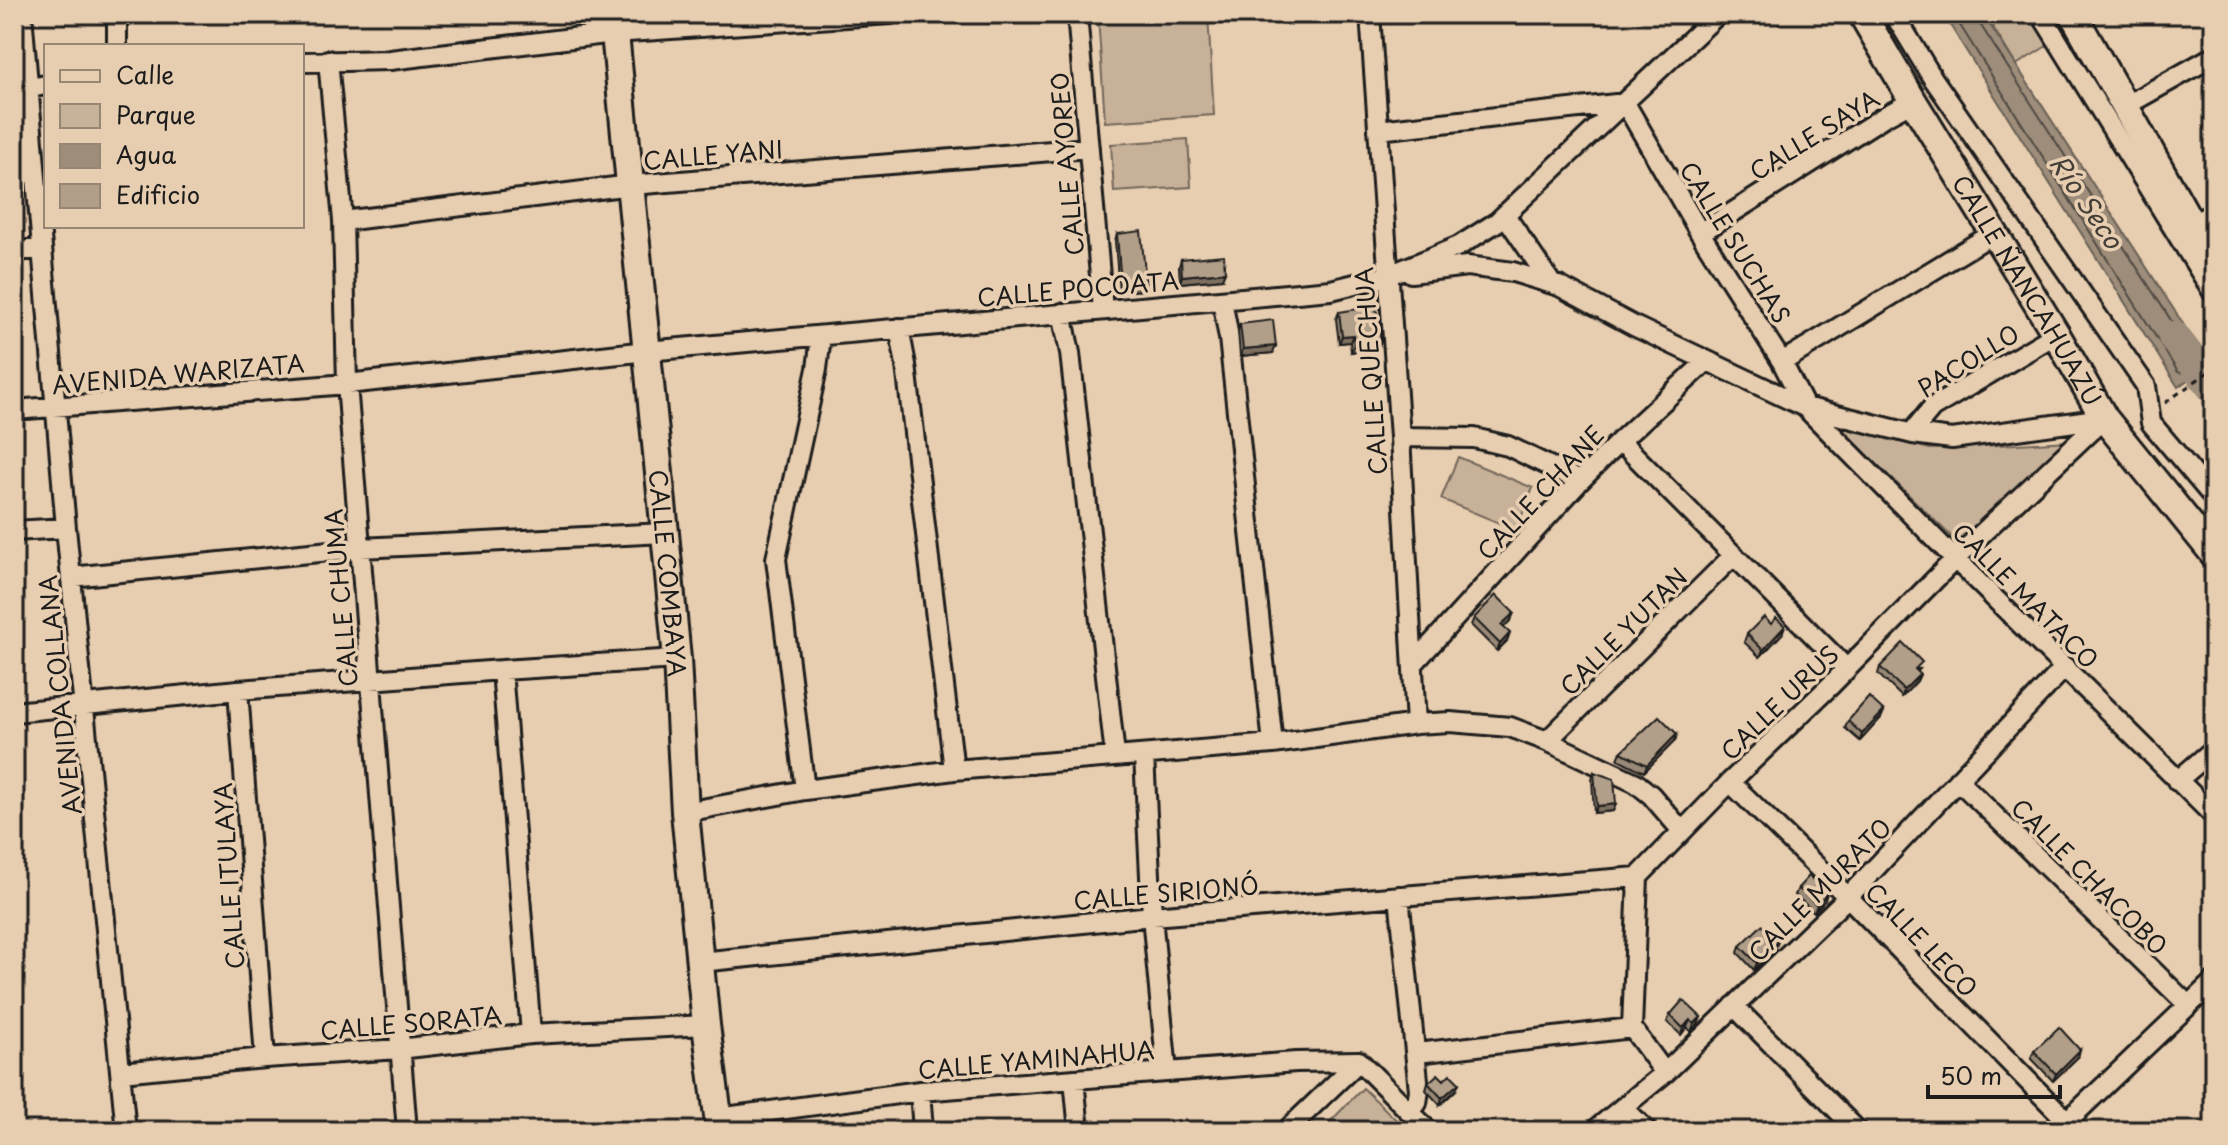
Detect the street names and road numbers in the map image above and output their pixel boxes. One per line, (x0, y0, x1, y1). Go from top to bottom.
street label: CALLE AYOREO (1040, 71, 1092, 257)
street label: CALLE SAYA (1742, 80, 1886, 188)
street label: CALLE YANI (641, 130, 785, 178)
street label: CALLE SUCHAS (1672, 154, 1800, 330)
street label: CALLE ÑANCAHUAZÚ (1944, 167, 2111, 412)
street label: CALLE POCOATA (976, 261, 1180, 315)
street label: CALLE QUECHUA (1345, 266, 1395, 476)
street label: PACOLLO (1910, 315, 2026, 405)
street label: AVENIDA WARIZATA (50, 344, 306, 402)
street label: CALLE CHANE (1468, 417, 1612, 567)
street label: CALLE COMBAYA (641, 468, 696, 678)
street label: CALLE CHUMA (314, 507, 366, 689)
street label: CALLE MATACO (1945, 514, 2107, 676)
street label: CALLE YUTAN (1551, 559, 1695, 703)
street label: AVENIDA COLLANA (29, 573, 89, 817)
street label: CALLE URUS (1712, 636, 1846, 768)
street label: CALLE ITULAYA (204, 782, 252, 970)
street label: CALLE CHACOBO (2003, 789, 2177, 963)
street label: CALLE MURATO (1739, 809, 1899, 969)
street label: CALLE SIRIONÓ (1072, 866, 1260, 918)
street label: CALLE LECO (1858, 873, 1986, 1005)
street label: CALLE SORATA (318, 996, 504, 1048)
street label: CALLE YAMINAHUA (916, 1031, 1156, 1087)

